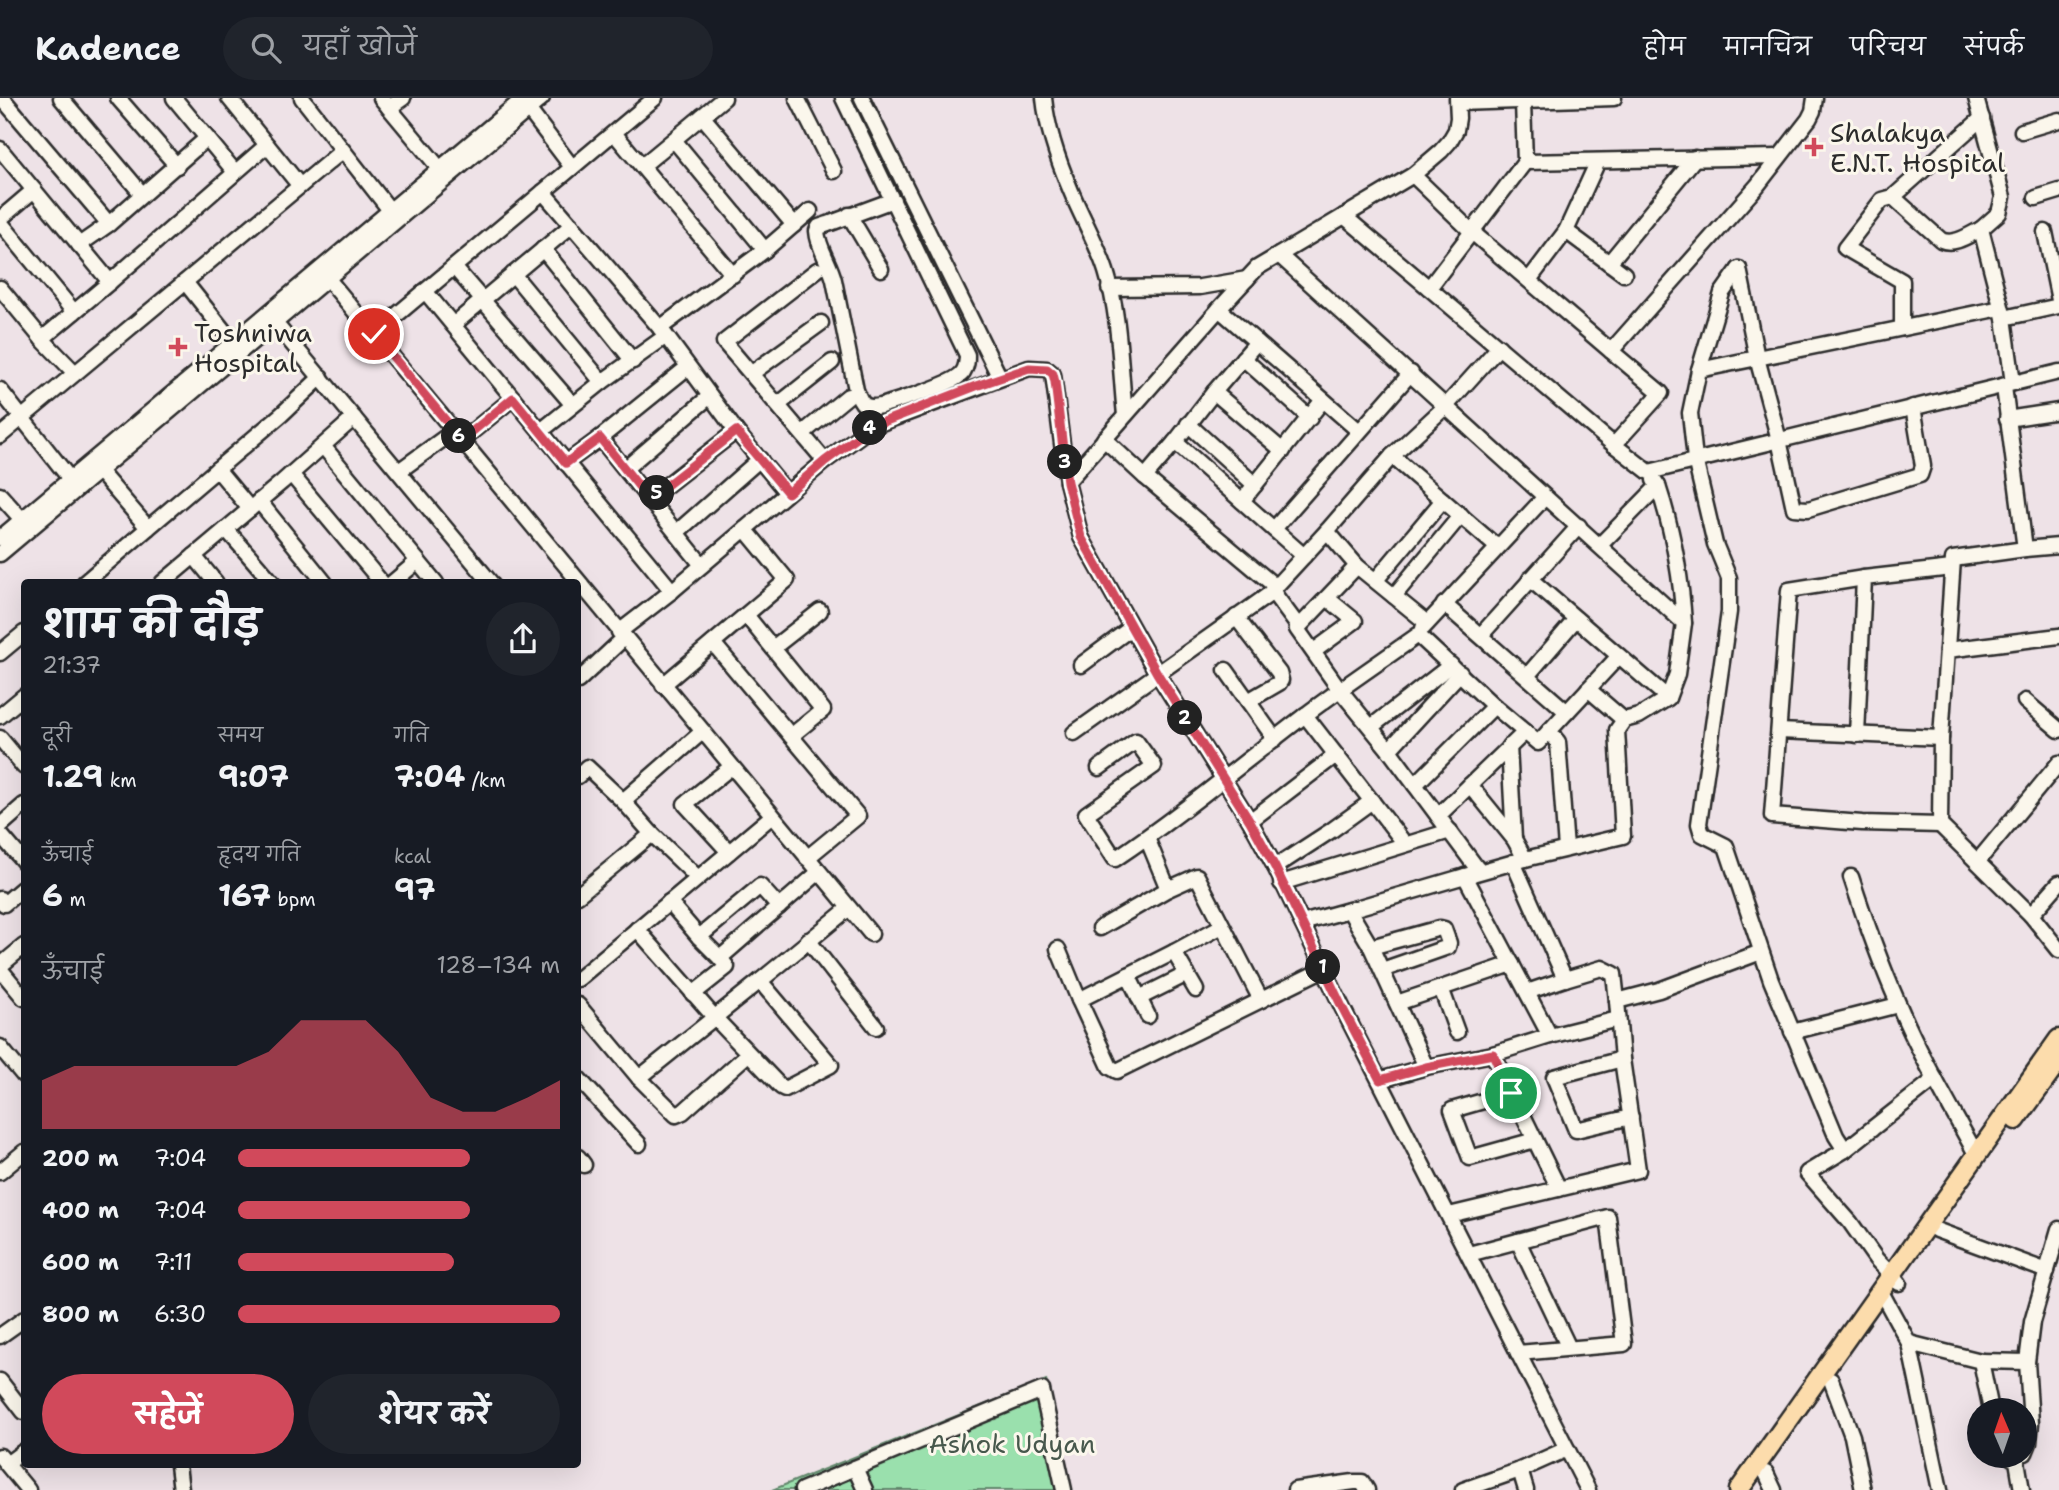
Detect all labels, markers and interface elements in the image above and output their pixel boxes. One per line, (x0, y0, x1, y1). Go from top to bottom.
search box (223, 17, 713, 80)
text: Kadence (35, 26, 181, 71)
text: यहाँ खोजें (303, 28, 417, 63)
icon: search (247, 29, 285, 67)
text: होम (1643, 31, 1686, 63)
text: मानचित्र (1724, 31, 1812, 63)
text: परिचय (1850, 31, 1926, 63)
text: संपर्क (1964, 31, 2024, 63)
place label: Shalakya E.N.T. Hospital (1830, 115, 2005, 180)
marker: Shalakya E.N.T. Hospital (1804, 137, 1824, 157)
pin (344, 304, 404, 364)
place label: Toshniwa Hospital (194, 315, 312, 380)
icon: check (355, 315, 393, 353)
marker: Toshniwa Hospital (168, 337, 188, 357)
pin: 4 (852, 410, 888, 446)
text: 4 (863, 415, 876, 440)
pin: 6 (442, 418, 476, 454)
text: 6 (452, 423, 465, 448)
pin: 3 (1048, 444, 1082, 480)
text: 3 (1058, 449, 1071, 474)
pin: 5 (640, 476, 674, 510)
text: 5 (651, 480, 662, 505)
text: शाम की दौड़ (42, 598, 261, 649)
button: share (486, 602, 560, 676)
text: 21:37 (42, 650, 101, 680)
pin: 2 (1168, 700, 1202, 736)
text: 2 (1178, 705, 1191, 730)
text: दूरी (42, 723, 72, 748)
text: समय (218, 723, 263, 748)
text: गति (394, 723, 429, 748)
text: 1.29 (42, 756, 103, 797)
text: 9:07 (218, 756, 289, 797)
text: 7:04 (394, 756, 465, 797)
text: km (103, 768, 137, 793)
text: /km (465, 768, 506, 793)
text: ऊँचाई (42, 842, 93, 867)
text: हृदय गति (218, 842, 300, 867)
text: kcal (394, 844, 431, 869)
text: 97 (394, 869, 435, 910)
text: 6 (42, 875, 63, 916)
text: 167 (218, 875, 271, 916)
text: m (63, 887, 86, 912)
text: bpm (271, 887, 316, 912)
text: 128–134 m (436, 950, 560, 980)
pin: 1 (1306, 950, 1340, 984)
text: 1 (1318, 954, 1327, 979)
text: ऊँचाई (42, 956, 104, 986)
pin (1481, 1063, 1541, 1123)
icon: arrive (1492, 1074, 1530, 1112)
text: 200 m (42, 1143, 119, 1173)
text: 7:04 (154, 1143, 206, 1173)
text: 400 m (42, 1195, 119, 1225)
text: 7:04 (154, 1195, 206, 1225)
text: 600 m (42, 1247, 119, 1277)
text: 7:11 (154, 1247, 192, 1277)
text: 800 m (42, 1299, 119, 1329)
text: 6:30 (154, 1299, 206, 1329)
button: सहेजें (42, 1374, 294, 1454)
button: शेयर करें (308, 1374, 560, 1454)
north arrow (1967, 1398, 2037, 1468)
map controls (1967, 1398, 2037, 1468)
park label: Ashok Udyan (929, 1426, 1095, 1461)

